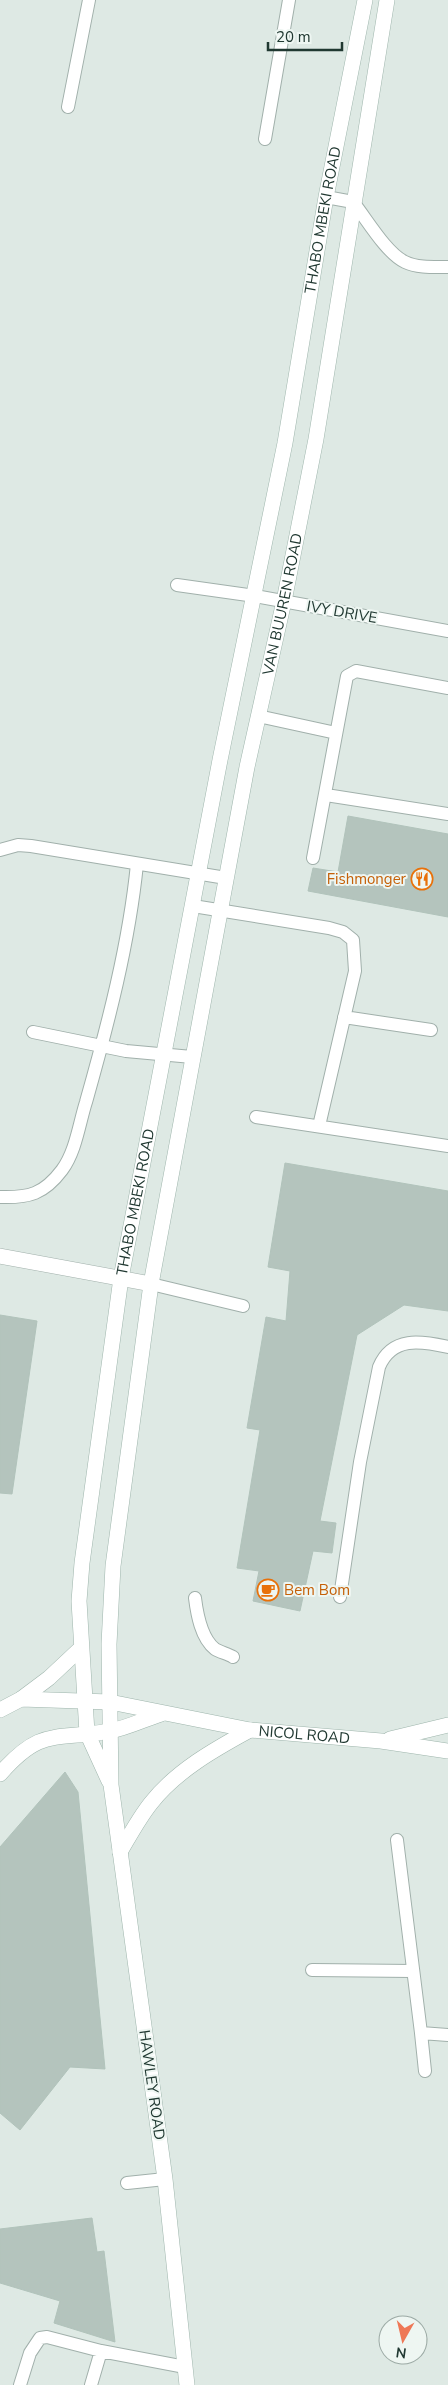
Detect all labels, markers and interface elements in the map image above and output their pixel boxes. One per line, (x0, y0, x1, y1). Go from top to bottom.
scale bar (268, 20, 342, 52)
text: 20 m (276, 27, 311, 47)
street label: THABO MBEKI ROAD (300, 145, 346, 295)
street label: VAN BUUREN ROAD (258, 532, 307, 678)
street label: IVY DRIVE (305, 596, 379, 628)
restaurant icon: Fishmonger (410, 867, 434, 891)
place label: Fishmonger (327, 869, 407, 889)
street label: THABO MBEKI ROAD (112, 1127, 159, 1277)
cafe icon: Bem Bom (256, 1578, 280, 1602)
place label: Bem Bom (284, 1580, 350, 1600)
street label: NICOL ROAD (258, 1721, 351, 1748)
street label: HAWLEY ROAD (134, 2029, 170, 2141)
north arrow (378, 2315, 428, 2365)
text: N (395, 2342, 408, 2363)

